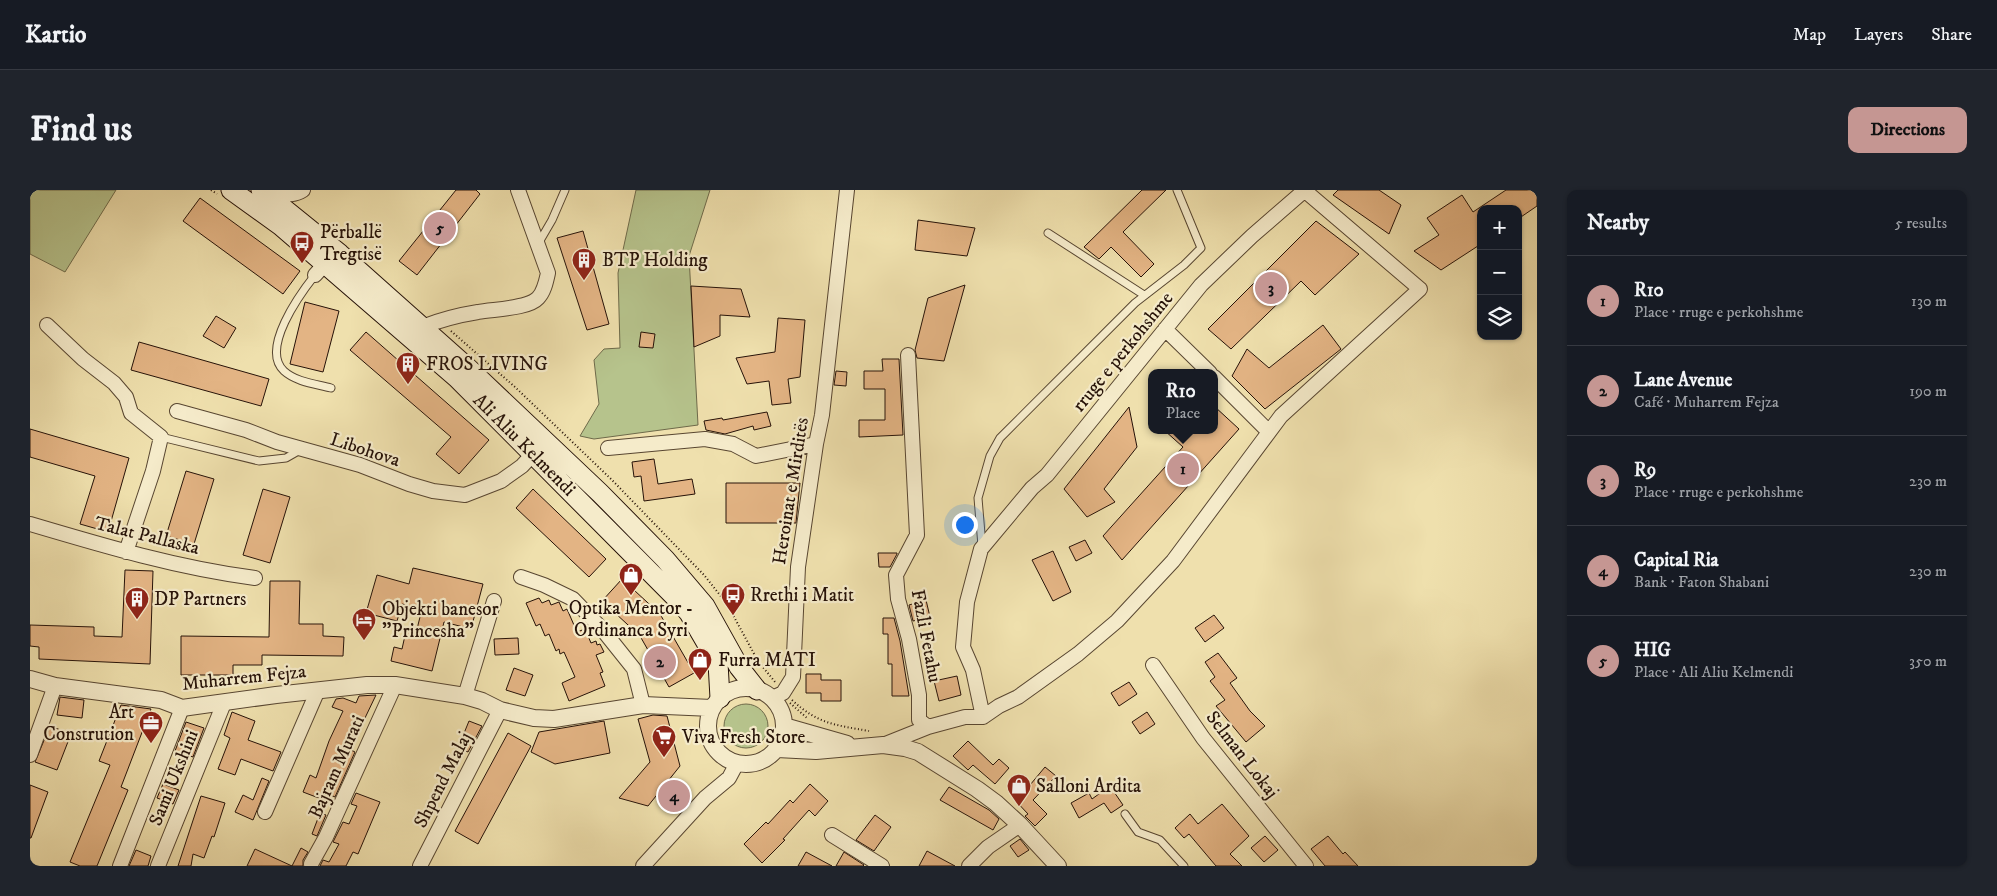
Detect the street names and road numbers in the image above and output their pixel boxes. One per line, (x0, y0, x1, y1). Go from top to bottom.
street label: rruge e perkohshme (1068, 287, 1178, 417)
street label: Ali Aliu Kelmendi (468, 389, 580, 501)
street label: Heroinat e Mirditës (768, 416, 814, 566)
street label: Libohova (327, 428, 403, 472)
street label: Talat Pallaska (92, 512, 202, 560)
street label: Fazli Fetahu (906, 588, 946, 684)
street label: Muharrem Fejza (181, 660, 307, 696)
street label: Selman Lokaj (1201, 707, 1283, 803)
street label: Bajram Murati (304, 712, 370, 822)
street label: Sami Ukshini (144, 727, 204, 829)
street label: Shpend Malaj (409, 728, 477, 832)

